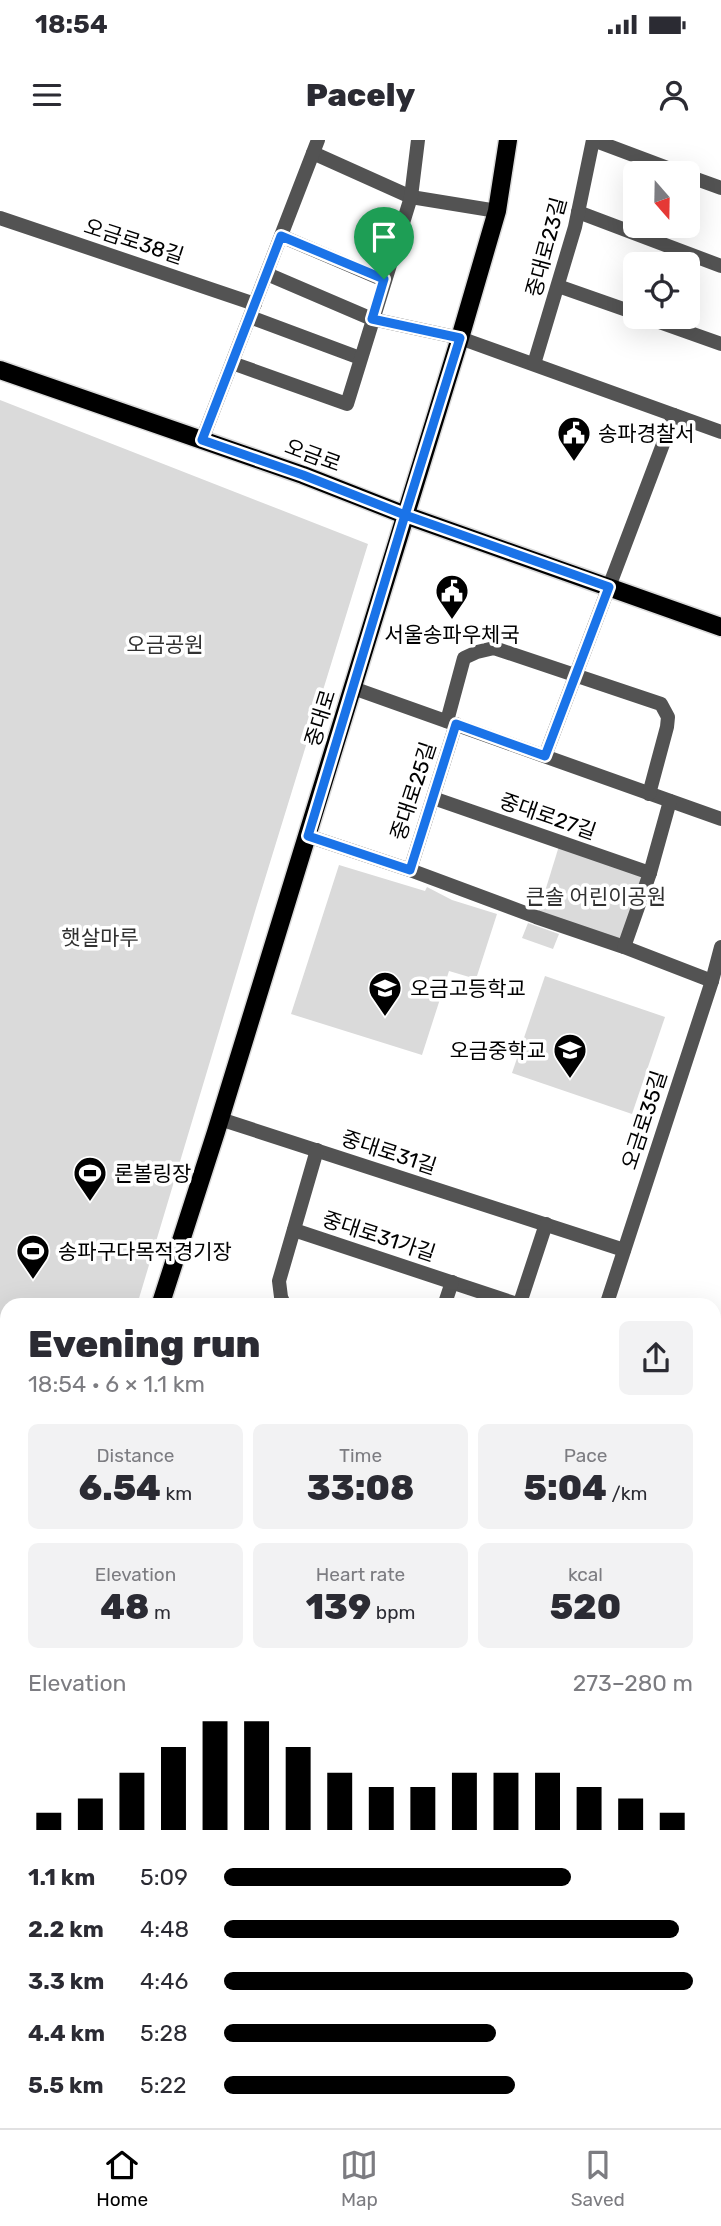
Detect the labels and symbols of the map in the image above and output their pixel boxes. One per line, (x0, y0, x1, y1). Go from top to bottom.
north arrow (623, 161, 700, 238)
street label: 중대로23길 (521, 194, 571, 300)
pin (354, 207, 414, 279)
street label: 오금로38길 (81, 213, 187, 269)
public building icon: 송파경찰서 (555, 414, 593, 463)
place label: 송파경찰서 (598, 421, 695, 446)
street label: 오금로 (281, 433, 345, 477)
public building icon: 서울송파우체국 (433, 572, 471, 621)
place label: 서울송파우체국 (384, 622, 520, 647)
park label: 오금공원 (126, 632, 204, 657)
street label: 중대로 (300, 687, 340, 749)
street label: 중대로25길 (385, 739, 441, 843)
street label: 중대로27길 (496, 788, 600, 844)
park label: 큰솔 어린이공원 (526, 884, 666, 909)
park label: 햇살마루 (61, 925, 139, 950)
school or university icon: 오금고등학교 (366, 969, 404, 1018)
place label: 오금고등학교 (410, 976, 526, 1001)
school or university icon: 오금중학교 (551, 1031, 589, 1080)
place label: 오금중학교 (449, 1038, 546, 1063)
street label: 오금로35길 (616, 1067, 672, 1173)
street label: 중대로31길 (338, 1125, 440, 1179)
sports icon: 론볼링장 (71, 1154, 109, 1203)
place label: 론볼링장 (114, 1161, 191, 1186)
street label: 중대로31가길 (319, 1206, 439, 1266)
sports icon: 송파구다목적경기장 (14, 1232, 52, 1281)
place label: 송파구다목적경기장 (58, 1239, 232, 1264)

